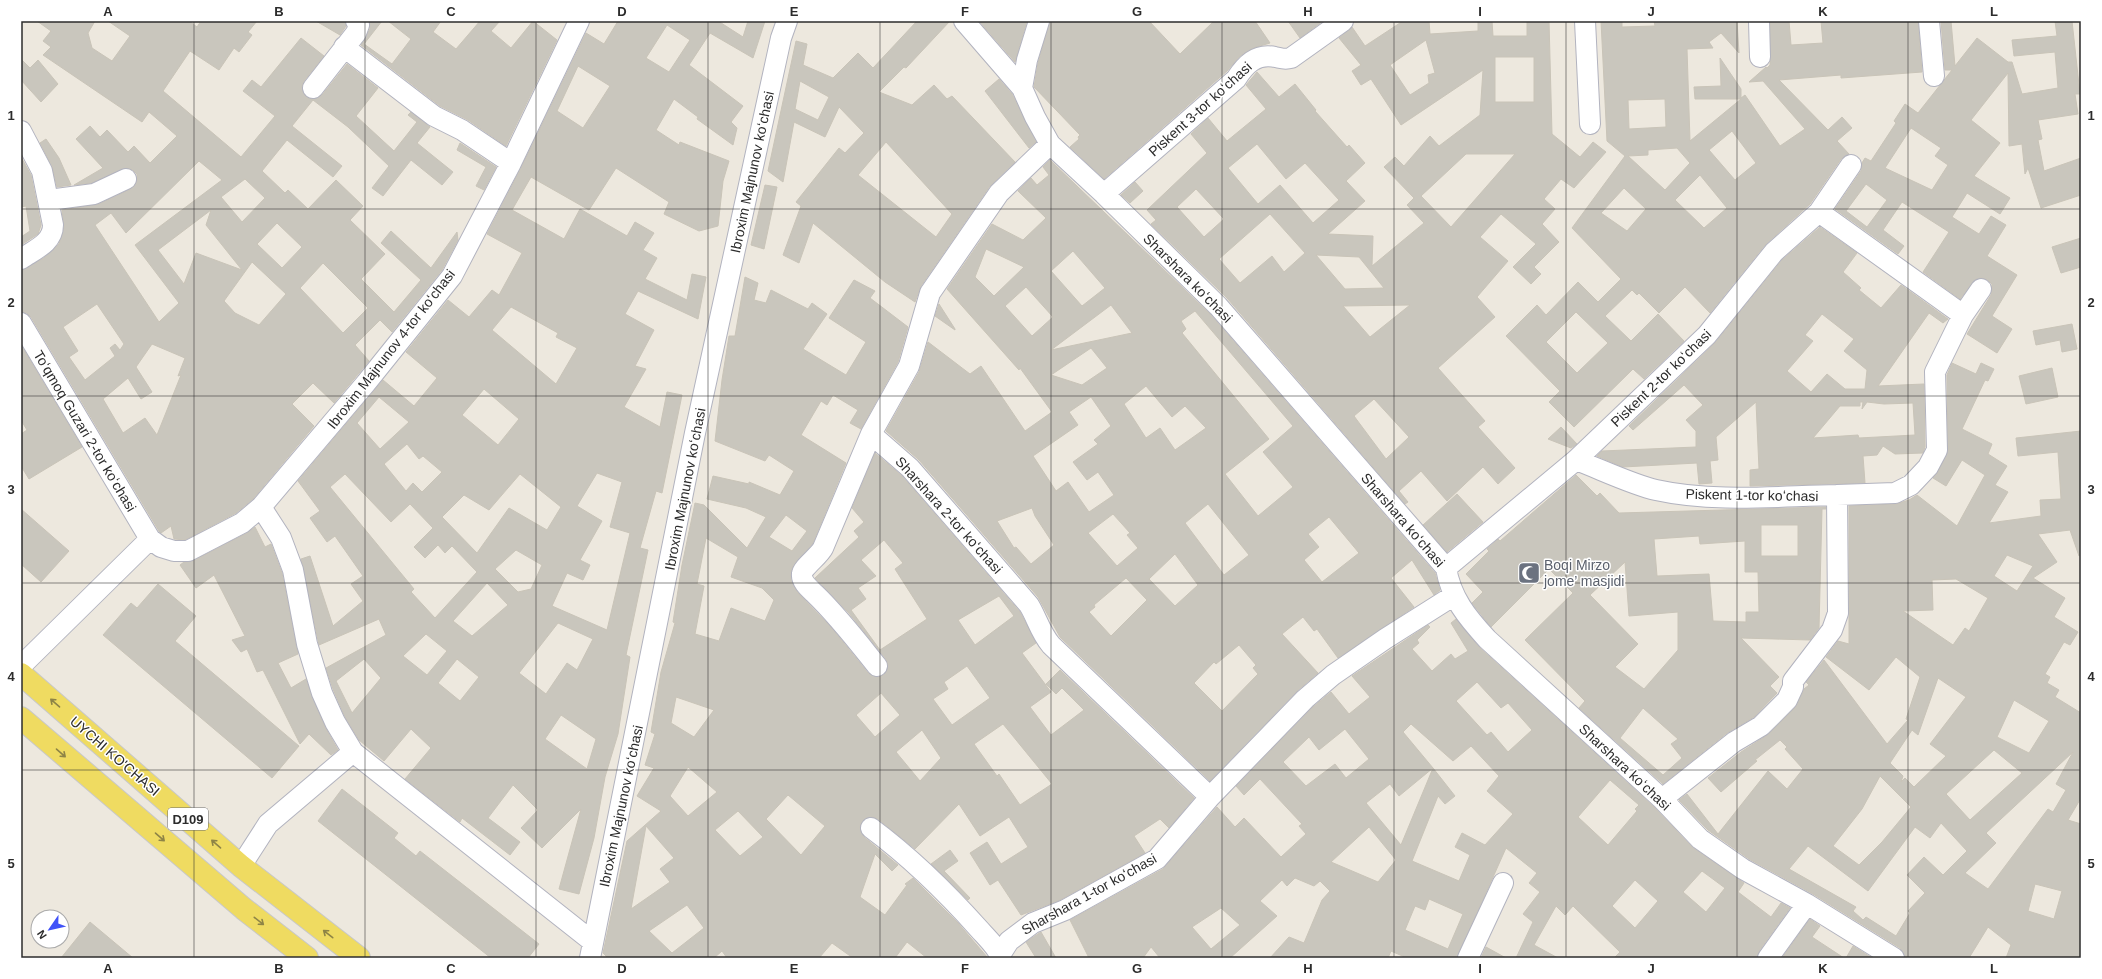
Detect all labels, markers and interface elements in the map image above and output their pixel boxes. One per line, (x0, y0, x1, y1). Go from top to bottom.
text: A (103, 4, 113, 19)
text: B (274, 4, 284, 19)
text: C (446, 4, 456, 19)
text: D (617, 4, 627, 19)
text: E (790, 4, 799, 19)
text: F (961, 4, 969, 19)
text: G (1132, 4, 1142, 19)
text: H (1303, 4, 1313, 19)
text: I (1478, 4, 1482, 19)
text: J (1647, 4, 1655, 19)
text: K (1818, 4, 1828, 19)
text: L (1990, 4, 1998, 19)
street label: Piskent 3-tor koʻchasi (1145, 59, 1255, 159)
street label: Ibroxim Majnunov koʻchasi (727, 90, 777, 254)
text: 1 (7, 108, 15, 123)
text: 1 (2087, 108, 2095, 123)
street label: Sharshara koʻchasi (1140, 230, 1236, 326)
street label: Ibroxim Majnunov 4-tor koʻchasi (324, 266, 458, 432)
text: 2 (7, 295, 15, 310)
text: 2 (2087, 295, 2095, 310)
street label: Piskent 2-tor koʻchasi (1608, 326, 1714, 430)
street label: Toʻqmoq Guzari 2-tor koʻchasi (30, 348, 140, 514)
street label: Ibroxim Majnunov koʻchasi (661, 407, 709, 571)
street label: Sharshara 2-tor koʻchasi (892, 453, 1006, 577)
street label: Sharshara koʻchasi (1358, 470, 1448, 570)
text: 3 (7, 482, 15, 497)
text: 3 (2087, 482, 2095, 497)
street label: Piskent 1-tor koʻchasi (1685, 486, 1819, 504)
place label: Boqi Mirzo jome’ masjidi (1543, 557, 1624, 589)
mosque icon: Boqi Mirzo jome’ masjidi (1516, 560, 1542, 586)
text: 4 (7, 669, 15, 684)
text: 4 (2087, 669, 2095, 684)
one-way arrow (49, 699, 60, 708)
street label: UYCHI KO'CHASI (67, 713, 163, 799)
street label: Sharshara koʻchasi (1576, 721, 1674, 813)
street label: Ibroxim Majnunov koʻchasi (596, 724, 646, 888)
one-way arrow (56, 748, 67, 757)
road number: D109 (168, 808, 208, 830)
one-way arrow (155, 833, 165, 842)
one-way arrow (211, 840, 221, 849)
street label: Sharshara 1-tor koʻchasi (1019, 850, 1159, 938)
text: 5 (7, 856, 15, 871)
text: 5 (2087, 856, 2095, 871)
north arrow (30, 909, 70, 949)
one-way arrow (254, 917, 265, 925)
text: N (34, 928, 49, 941)
one-way arrow (323, 930, 334, 938)
text: A (103, 961, 113, 976)
text: B (274, 961, 284, 976)
text: C (446, 961, 456, 976)
text: D (617, 961, 627, 976)
text: E (790, 961, 799, 976)
text: F (961, 961, 969, 976)
text: G (1132, 961, 1142, 976)
text: H (1303, 961, 1313, 976)
text: I (1478, 961, 1482, 976)
text: J (1647, 961, 1655, 976)
text: K (1818, 961, 1828, 976)
text: L (1990, 961, 1998, 976)

